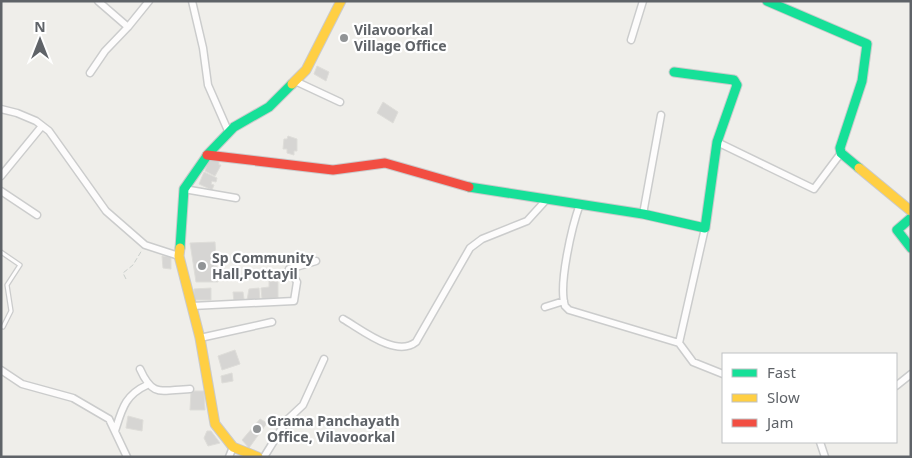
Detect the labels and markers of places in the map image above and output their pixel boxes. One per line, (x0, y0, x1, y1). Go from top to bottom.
place label: Vilavoorkal Village Office (354, 20, 447, 55)
marker: Vilavoorkal Village Office (338, 32, 350, 44)
place label: Sp Community Hall,Pottayil (212, 248, 314, 283)
marker: Sp Community Hall,Pottayil (196, 260, 208, 272)
place label: Grama Panchayath Office, Vilavoorkal (267, 411, 400, 446)
marker: Grama Panchayath Office, Vilavoorkal (251, 423, 263, 435)

